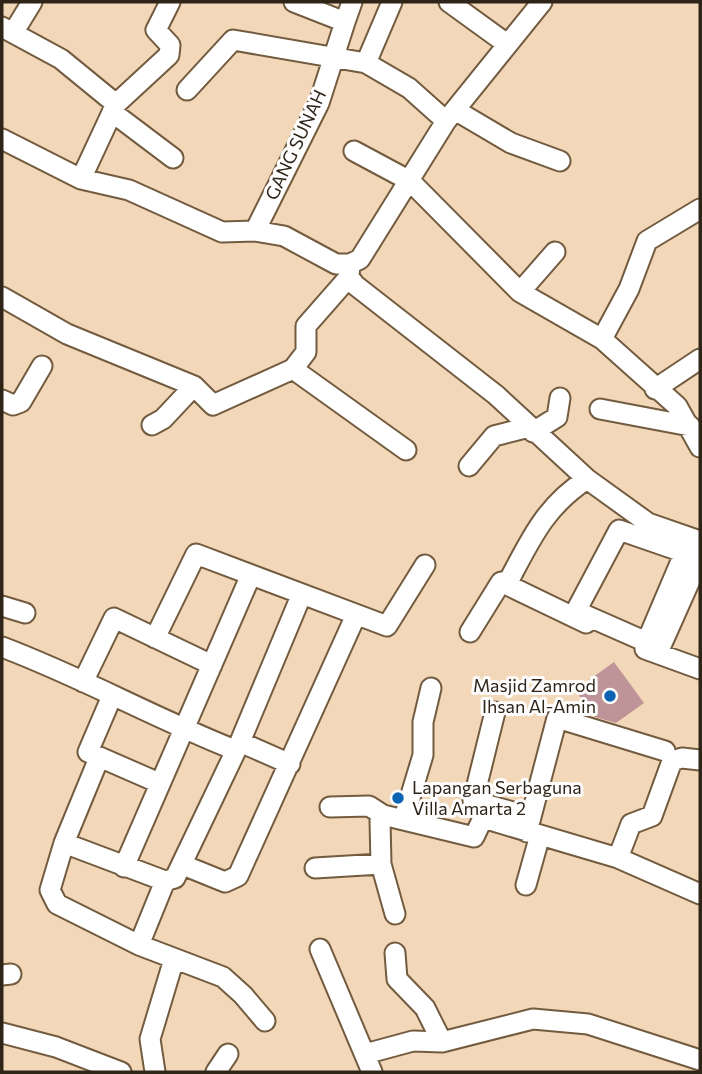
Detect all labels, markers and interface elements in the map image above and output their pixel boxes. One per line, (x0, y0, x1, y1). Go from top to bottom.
street label: GANG SUNAH (260, 86, 330, 203)
place label: Masjid Zamrod Ihsan Al-Amin (473, 674, 596, 717)
marker: Masjid Zamrod Ihsan Al-Amin (602, 688, 618, 704)
place label: Lapangan Serbaguna Villa Amarta 2 (412, 776, 582, 819)
marker: Lapangan Serbaguna Villa Amarta 2 (390, 790, 406, 806)

